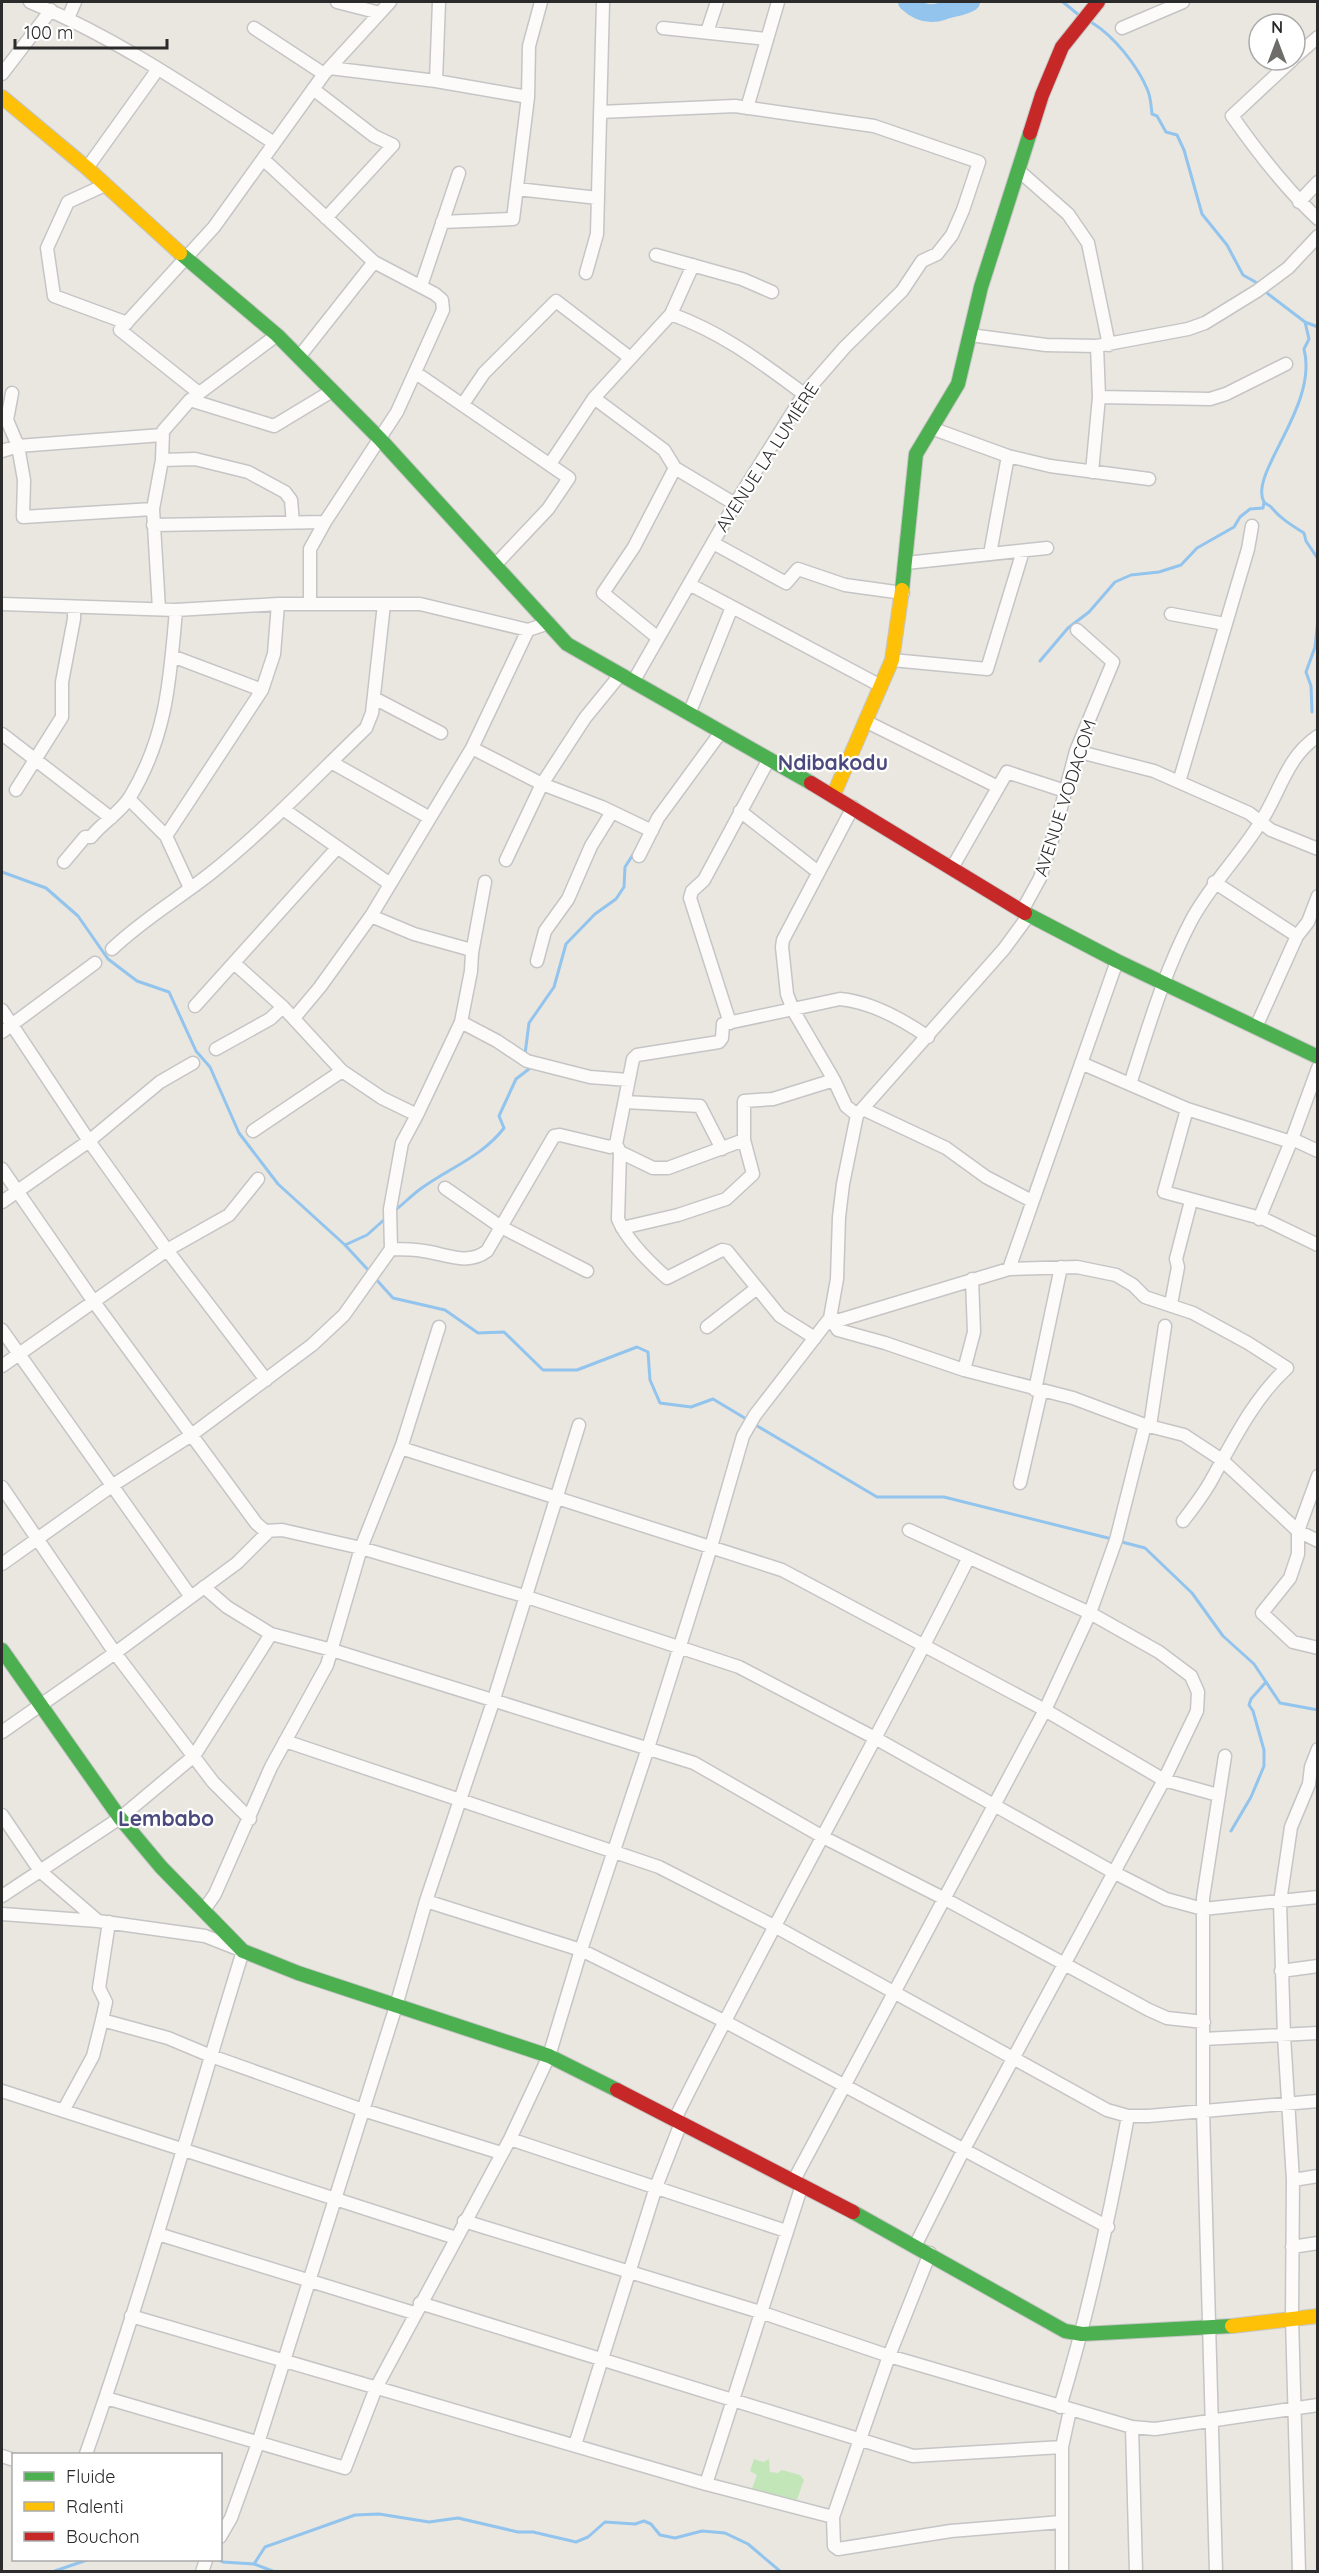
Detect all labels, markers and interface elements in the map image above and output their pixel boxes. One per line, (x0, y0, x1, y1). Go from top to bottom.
scale bar (15, 12, 166, 50)
north arrow (1247, 12, 1307, 72)
text: N (1271, 17, 1283, 37)
text: 100 m (24, 21, 73, 44)
street label: AVENUE LA LUMIÈRE (710, 378, 824, 536)
street label: AVENUE VODACOM (1029, 717, 1101, 879)
district label: Ndibakodu (778, 749, 888, 775)
district label: Lembabo (118, 1805, 214, 1831)
legend (12, 2453, 222, 2561)
text: Fluide (66, 2465, 115, 2488)
text: Ralenti (66, 2495, 124, 2518)
text: Bouchon (66, 2525, 140, 2548)

